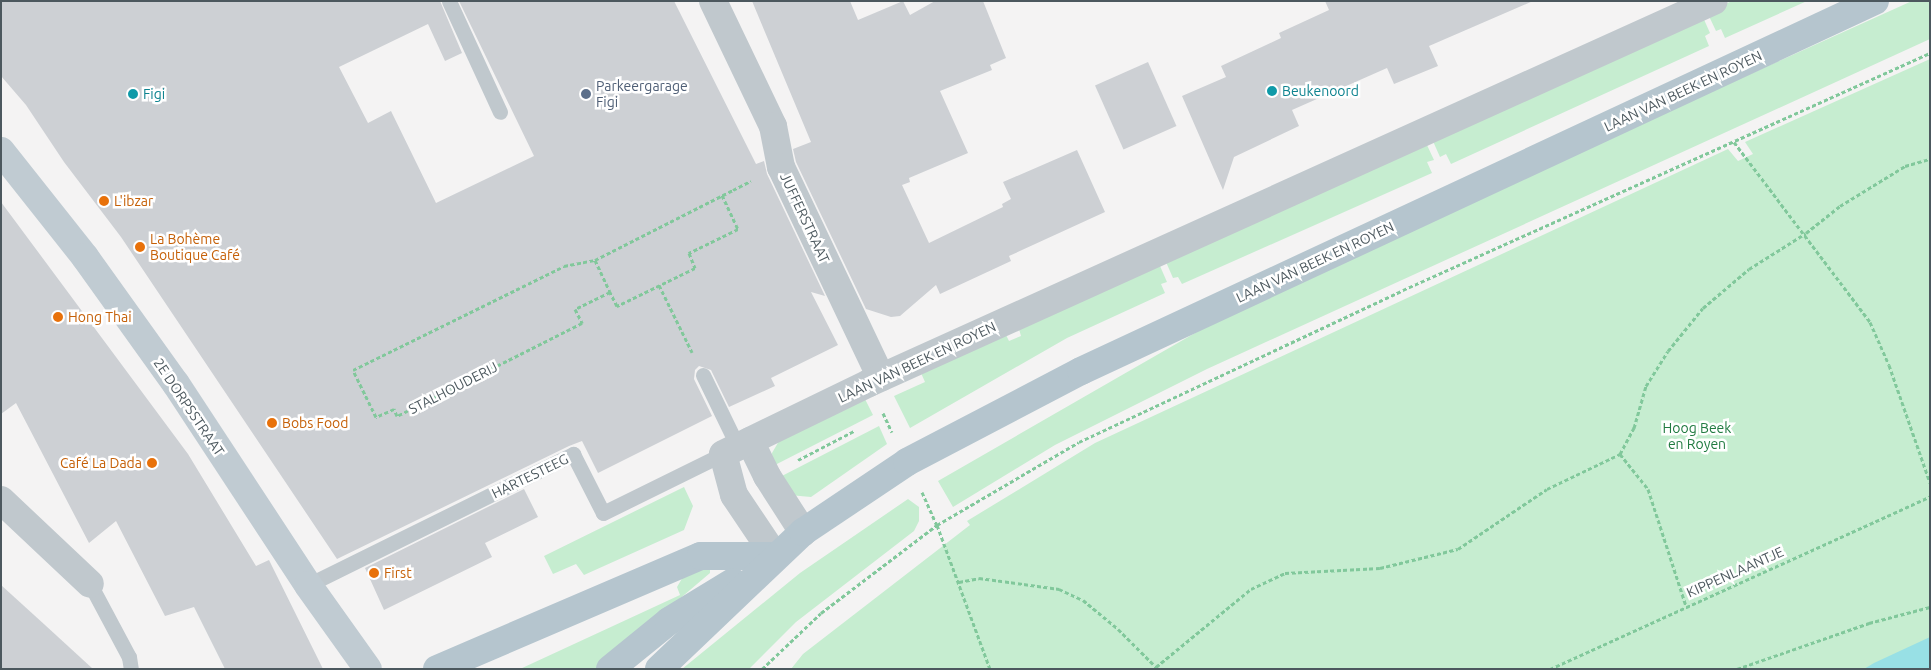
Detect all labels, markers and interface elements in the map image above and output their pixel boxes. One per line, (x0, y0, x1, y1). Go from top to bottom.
street label: LAAN VAN BEEK EN ROYEN (1601, 47, 1765, 135)
place label: Parkeergarage Figi (596, 78, 688, 110)
place label: Beukenoord (1282, 83, 1359, 99)
marker: Beukenoord (1266, 85, 1278, 97)
place label: Figi (143, 86, 165, 102)
marker: Figi (127, 88, 139, 100)
marker: Parkeergarage Figi (580, 88, 592, 100)
street label: JUFFERSTRAAT (777, 170, 833, 266)
place label: L'ibzar (114, 193, 153, 209)
marker: L'ibzar (98, 195, 110, 207)
street label: LAAN VAN BEEK EN ROYEN (1233, 218, 1397, 306)
place label: La Bohème Boutique Café (150, 231, 240, 264)
marker: La Bohème Boutique Café (134, 241, 146, 253)
place label: Hong Thai (68, 309, 132, 325)
marker: Hong Thai (52, 311, 64, 323)
street label: LAAN VAN BEEK EN ROYEN (835, 318, 999, 406)
street label: 2E DORPSSTRAAT (150, 355, 228, 459)
street label: STALHOUDERIJ (406, 358, 500, 418)
place label: Bobs Food (282, 415, 348, 431)
marker: Bobs Food (266, 417, 278, 429)
park label: Hoog Beek en Royen (1663, 420, 1731, 452)
street label: HARTESTEEG (489, 450, 571, 502)
place label: Café La Dada (60, 455, 142, 471)
marker: Café La Dada (146, 457, 158, 469)
street label: KIPPENLAANTJE (1684, 543, 1786, 601)
place label: First (384, 565, 412, 581)
marker: First (368, 567, 380, 579)

